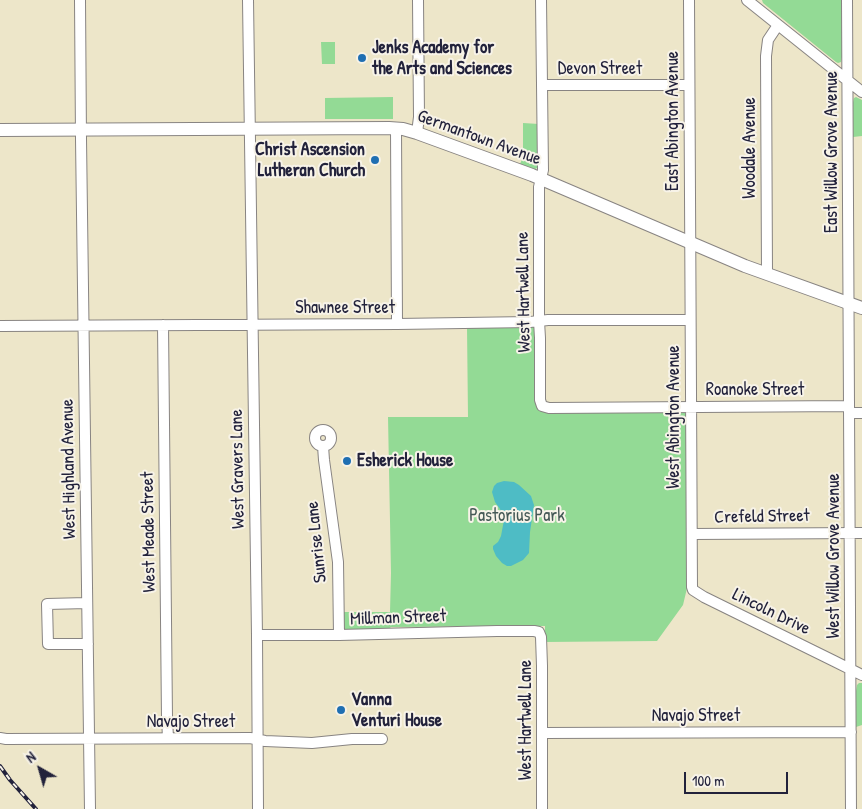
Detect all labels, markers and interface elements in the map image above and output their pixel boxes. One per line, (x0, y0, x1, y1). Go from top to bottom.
place label: Jenks Academy for the Arts and Sciences (372, 37, 512, 80)
street label: East Abington Avenue (662, 51, 684, 191)
marker: Jenks Academy for the Arts and Sciences (356, 52, 368, 64)
street label: Devon Street (558, 58, 642, 80)
street label: East Willow Grove Avenue (821, 71, 843, 233)
street label: Woodale Avenue (739, 97, 761, 199)
street label: Germantown Avenue (414, 106, 544, 170)
place label: Christ Ascension Lutheran Church (255, 139, 365, 182)
marker: Christ Ascension Lutheran Church (369, 154, 381, 166)
street label: West Hartwell Lane (512, 232, 536, 352)
street label: Shawnee Street (295, 297, 395, 319)
street label: West Abington Avenue (663, 345, 685, 489)
street label: Roanoke Street (706, 379, 804, 401)
street label: West Highland Avenue (57, 399, 81, 539)
street label: West Gravers Lane (226, 409, 250, 529)
place label: Esherick House (357, 450, 453, 472)
marker: Esherick House (341, 455, 353, 467)
street label: West Meade Street (137, 471, 161, 593)
street label: West Willow Grove Avenue (823, 473, 845, 639)
street label: Sunrise Lane (302, 500, 332, 584)
park label: Pastorius Park (469, 505, 565, 527)
street label: Crefeld Street (714, 505, 810, 529)
street label: Lincoln Drive (728, 584, 814, 640)
street label: Millman Street (350, 606, 446, 630)
street label: West Hartwell Lane (515, 660, 537, 780)
place label: Vanna Venturi House (351, 689, 442, 732)
marker: Vanna Venturi House (335, 704, 347, 716)
street label: Navajo Street (652, 705, 740, 727)
street label: Navajo Street (147, 711, 235, 733)
north arrow (15, 744, 65, 794)
text: N (22, 747, 39, 767)
scale bar (687, 762, 791, 794)
text: 100 m (692, 770, 725, 791)

